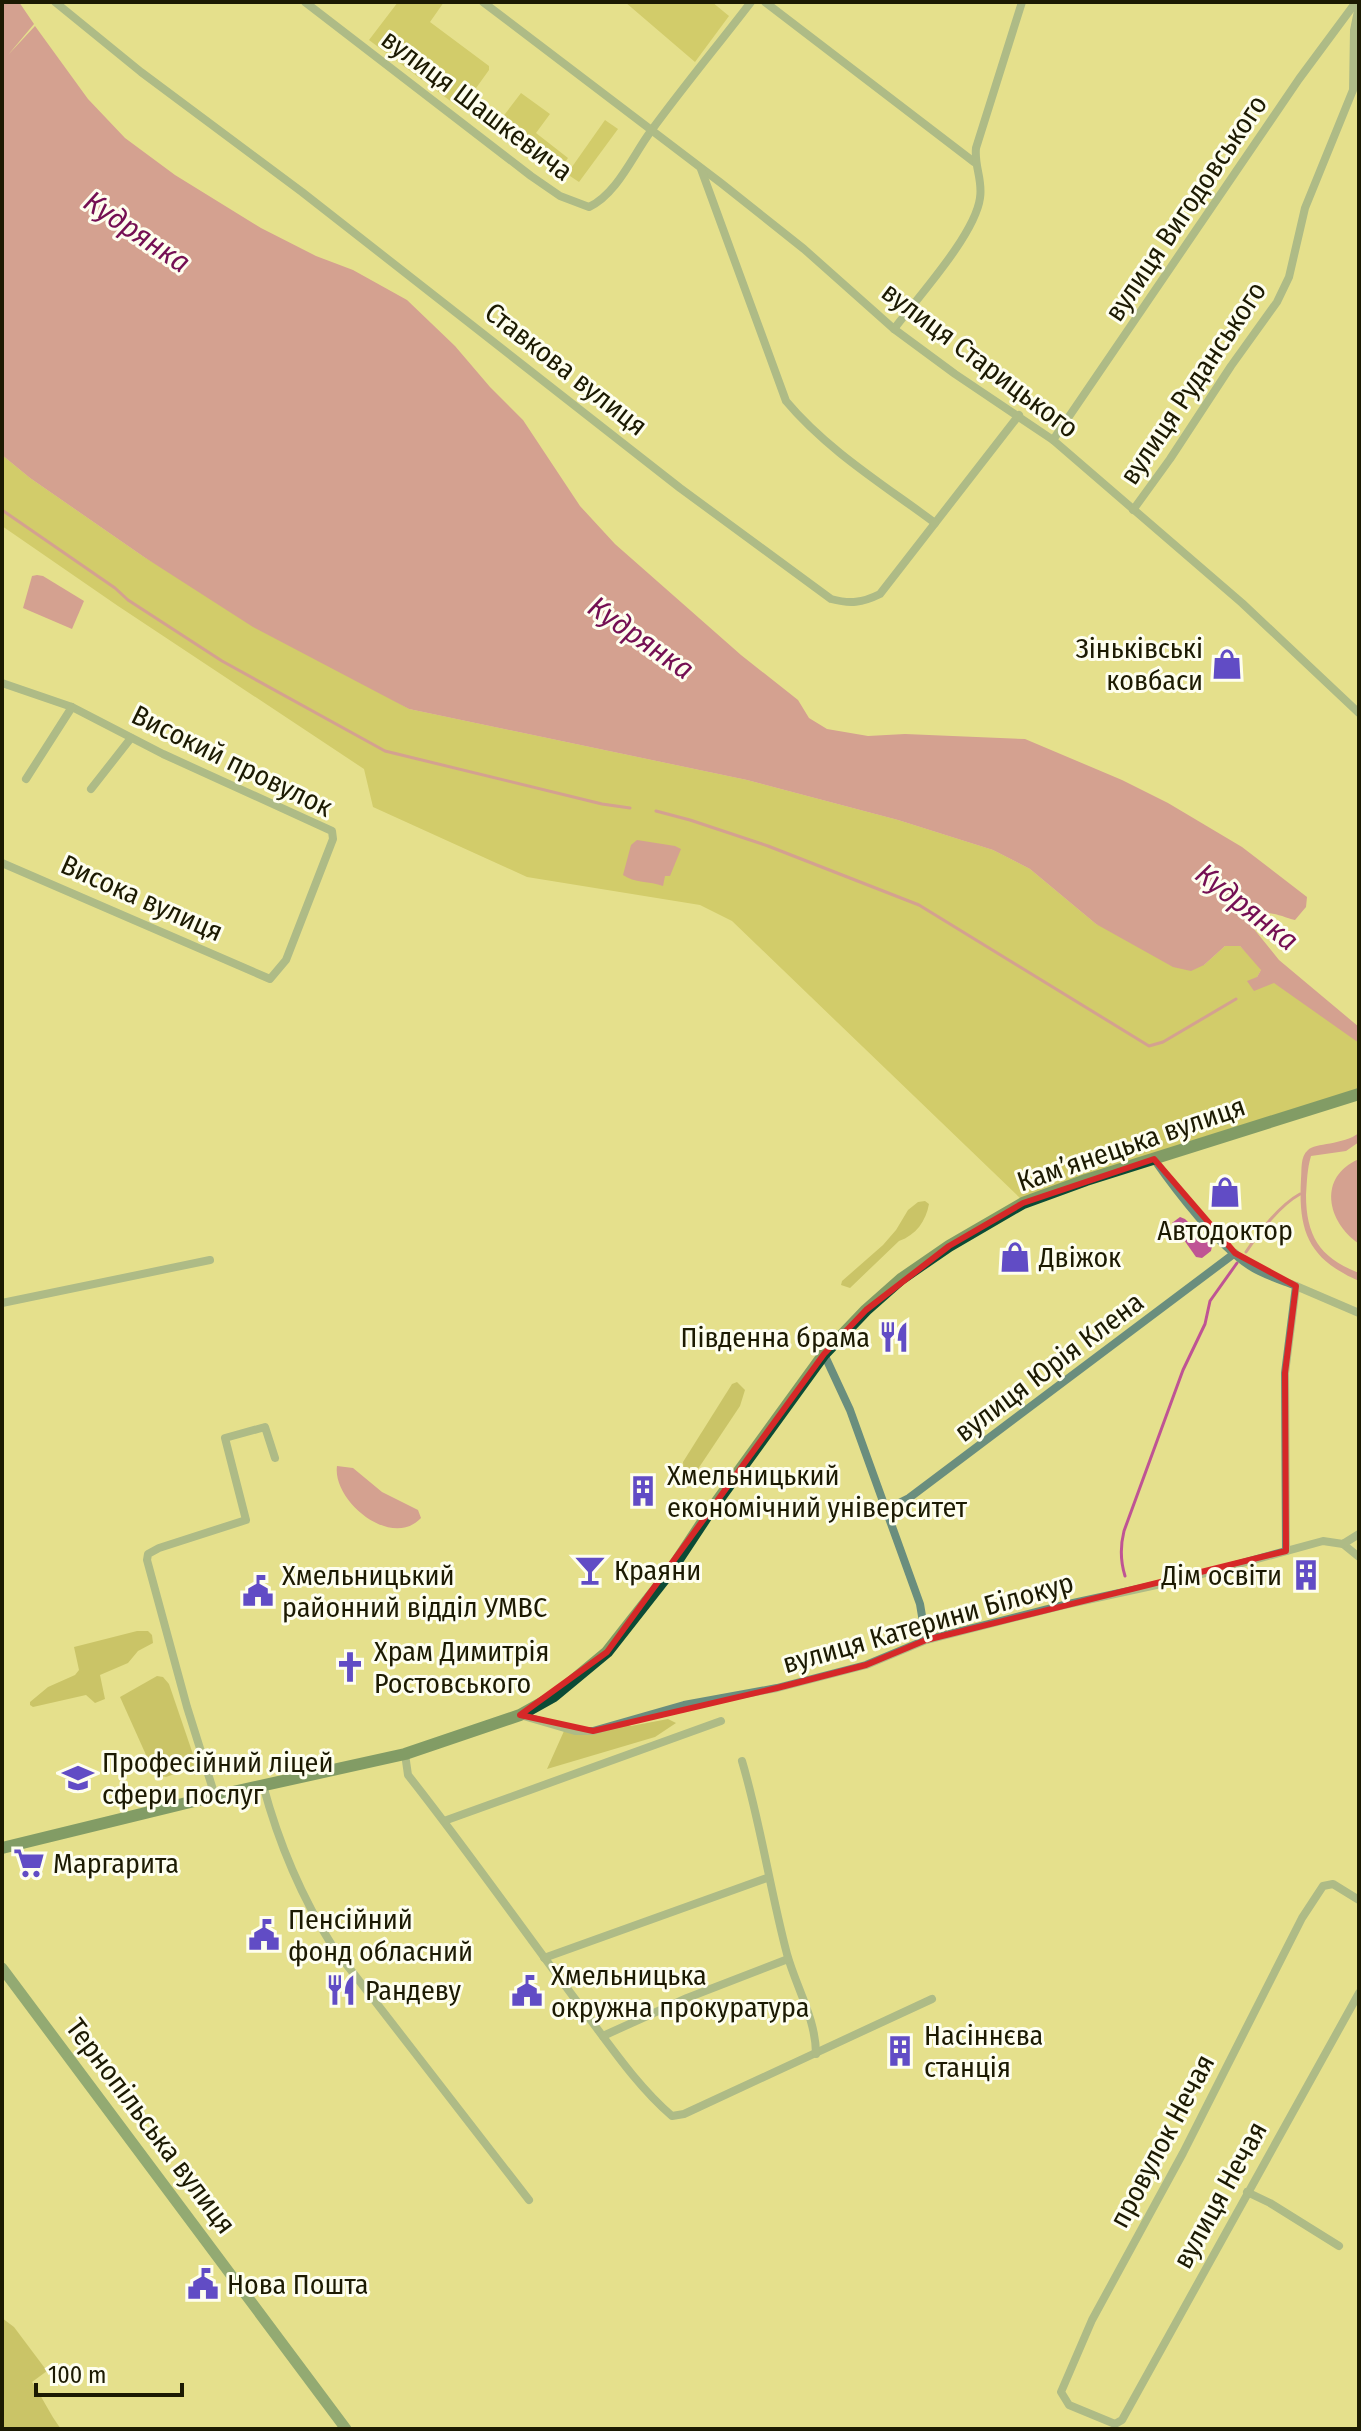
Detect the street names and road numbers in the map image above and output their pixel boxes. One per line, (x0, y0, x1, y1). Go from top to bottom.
street label: вулиця Шашкевича (375, 22, 579, 188)
street label: вулиця Вигодовського (1098, 89, 1274, 327)
street label: вулиця Старицького (875, 275, 1085, 445)
street label: вулиця Руданського (1113, 275, 1273, 491)
street label: Ставкова вулиця (478, 295, 654, 443)
street label: Високий провулок (126, 698, 338, 824)
street label: Висока вулиця (56, 848, 228, 948)
street label: Камʼянецька вулиця (1013, 1090, 1249, 1198)
street label: вулиця Юрія Клена (948, 1285, 1150, 1449)
street label: вулиця Катерини Білокур (779, 1566, 1077, 1680)
street label: Тернопільська вулиця (59, 2012, 243, 2240)
street label: провулок Нечая (1102, 2049, 1222, 2233)
street label: вулиця Нечая (1166, 2116, 1274, 2274)

